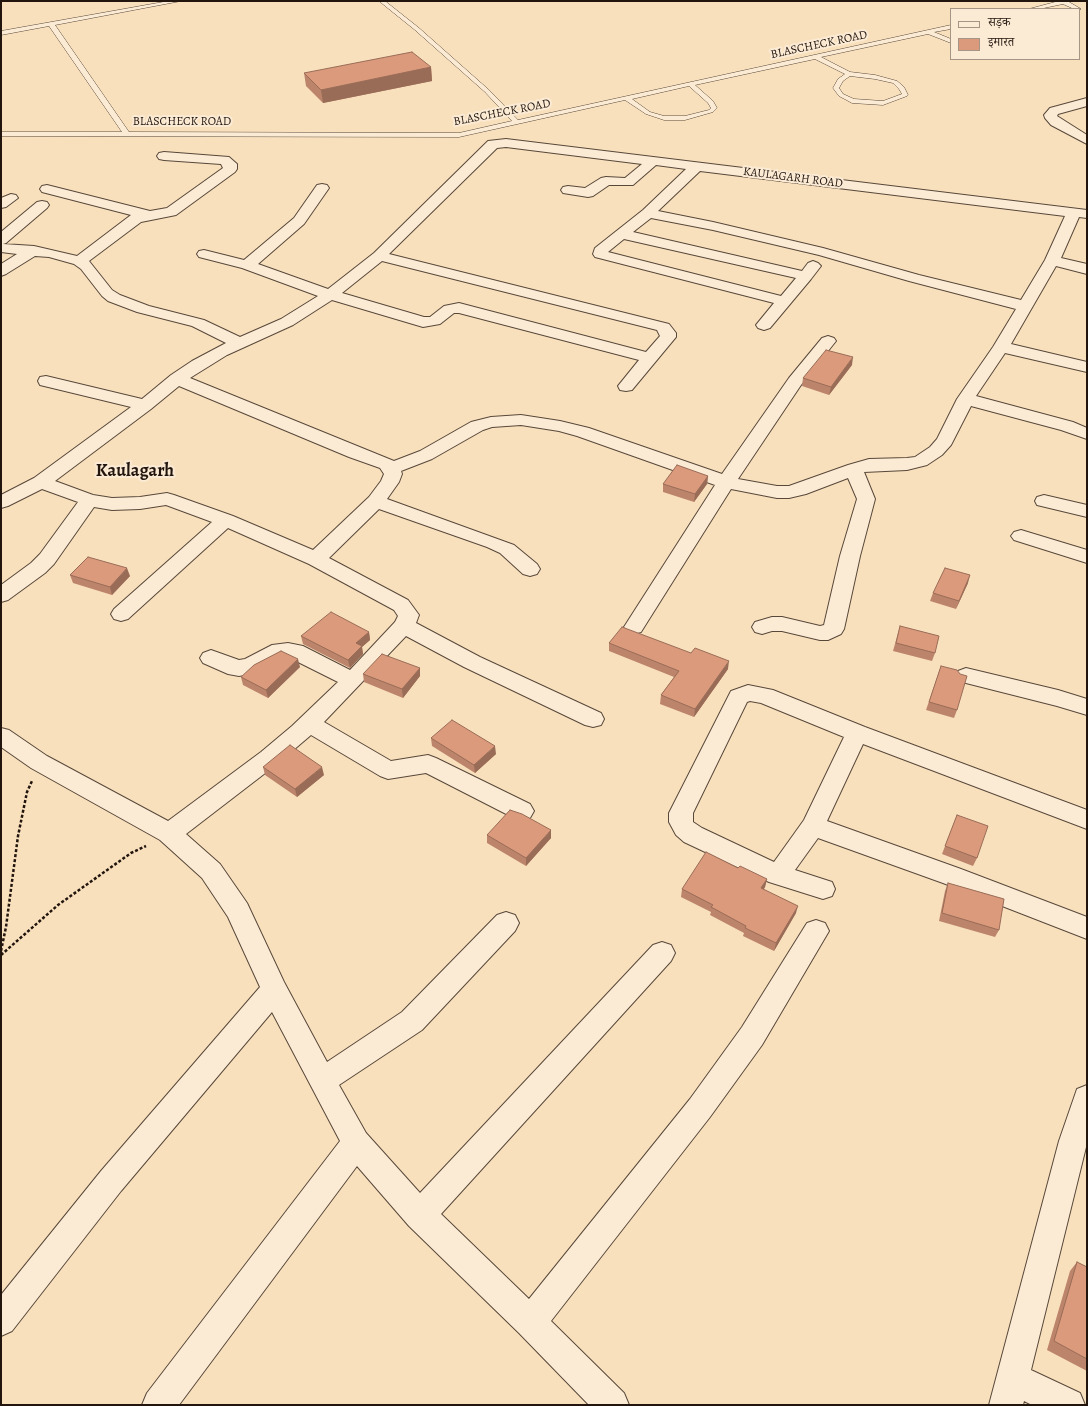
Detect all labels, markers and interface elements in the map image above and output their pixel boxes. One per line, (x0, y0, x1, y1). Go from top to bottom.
legend (950, 8, 1080, 60)
text: सड़क (988, 14, 1011, 30)
street label: BLASCHECK ROAD (769, 28, 869, 62)
text: इमारत (988, 34, 1014, 50)
street label: BLASCHECK ROAD (452, 97, 552, 129)
street label: BLASCHECK ROAD (133, 115, 231, 129)
street label: KAULAGARH ROAD (742, 165, 844, 191)
district label: Kaulagarh (96, 461, 174, 483)

